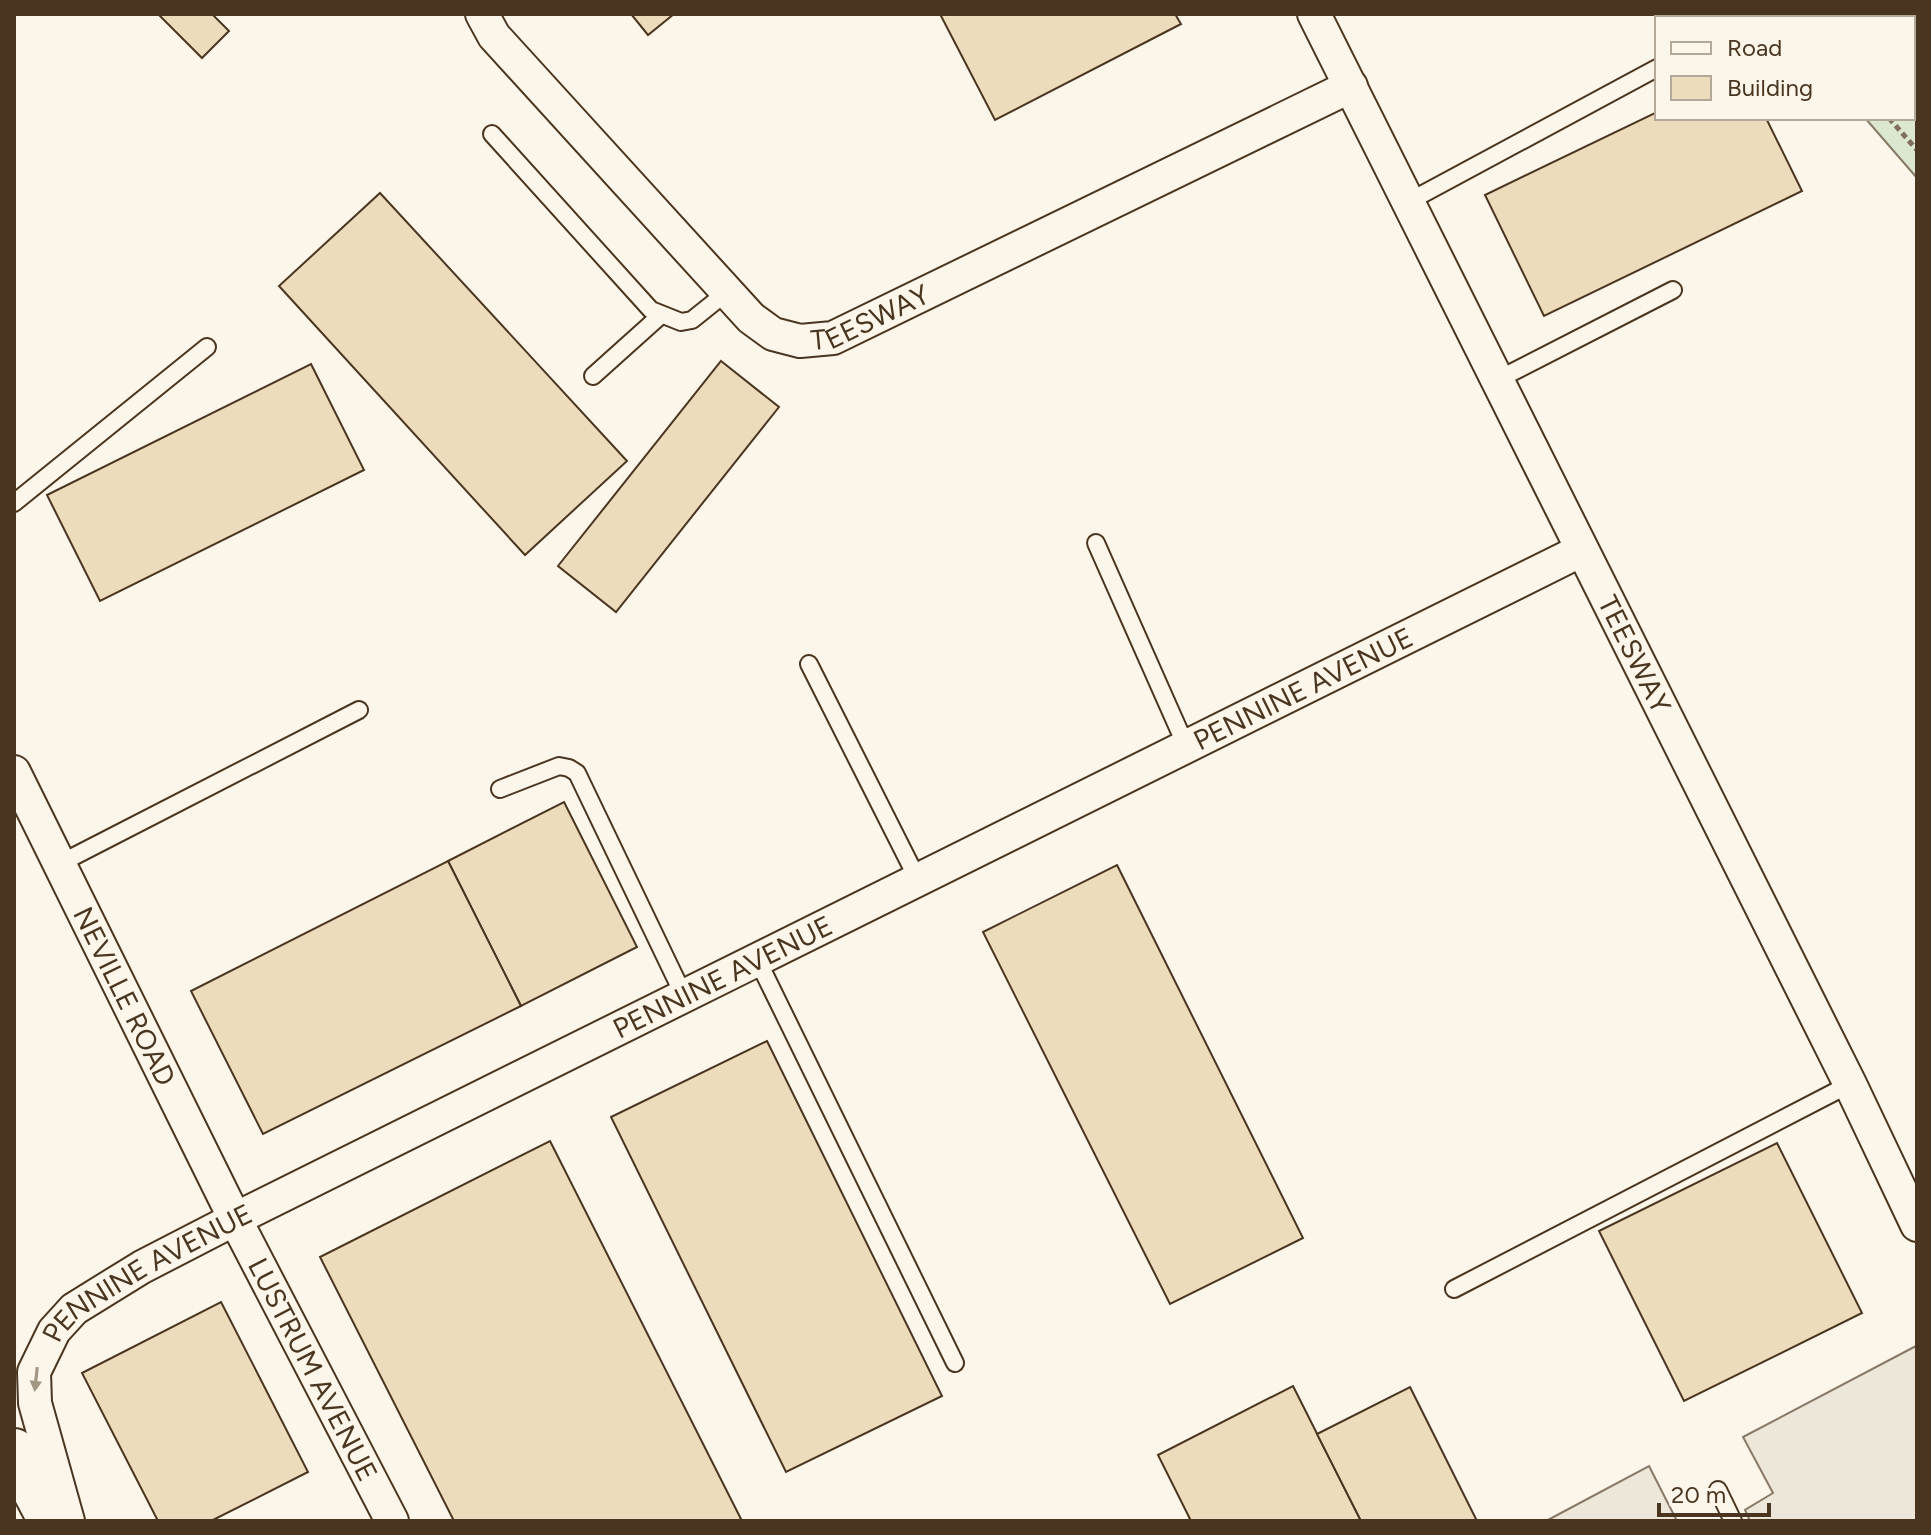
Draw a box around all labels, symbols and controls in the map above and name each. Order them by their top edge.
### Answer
legend [1655,16,1915,120]
text: Road [1727,33,1782,62]
text: Building [1727,73,1813,102]
street label: TEESWAY [809,277,935,357]
street label: TEESWAY [1591,590,1678,719]
street label: PENNINE AVENUE [1188,620,1418,757]
street label: NEVILLE ROAD [66,901,183,1091]
street label: PENNINE AVENUE [607,908,838,1046]
street label: PENNINE AVENUE [35,1196,258,1347]
street label: LUSTRUM AVENUE [241,1252,385,1487]
one-way arrow [29,1367,42,1392]
scale bar [1659,1467,1769,1517]
text: 20 m [1671,1480,1726,1509]

